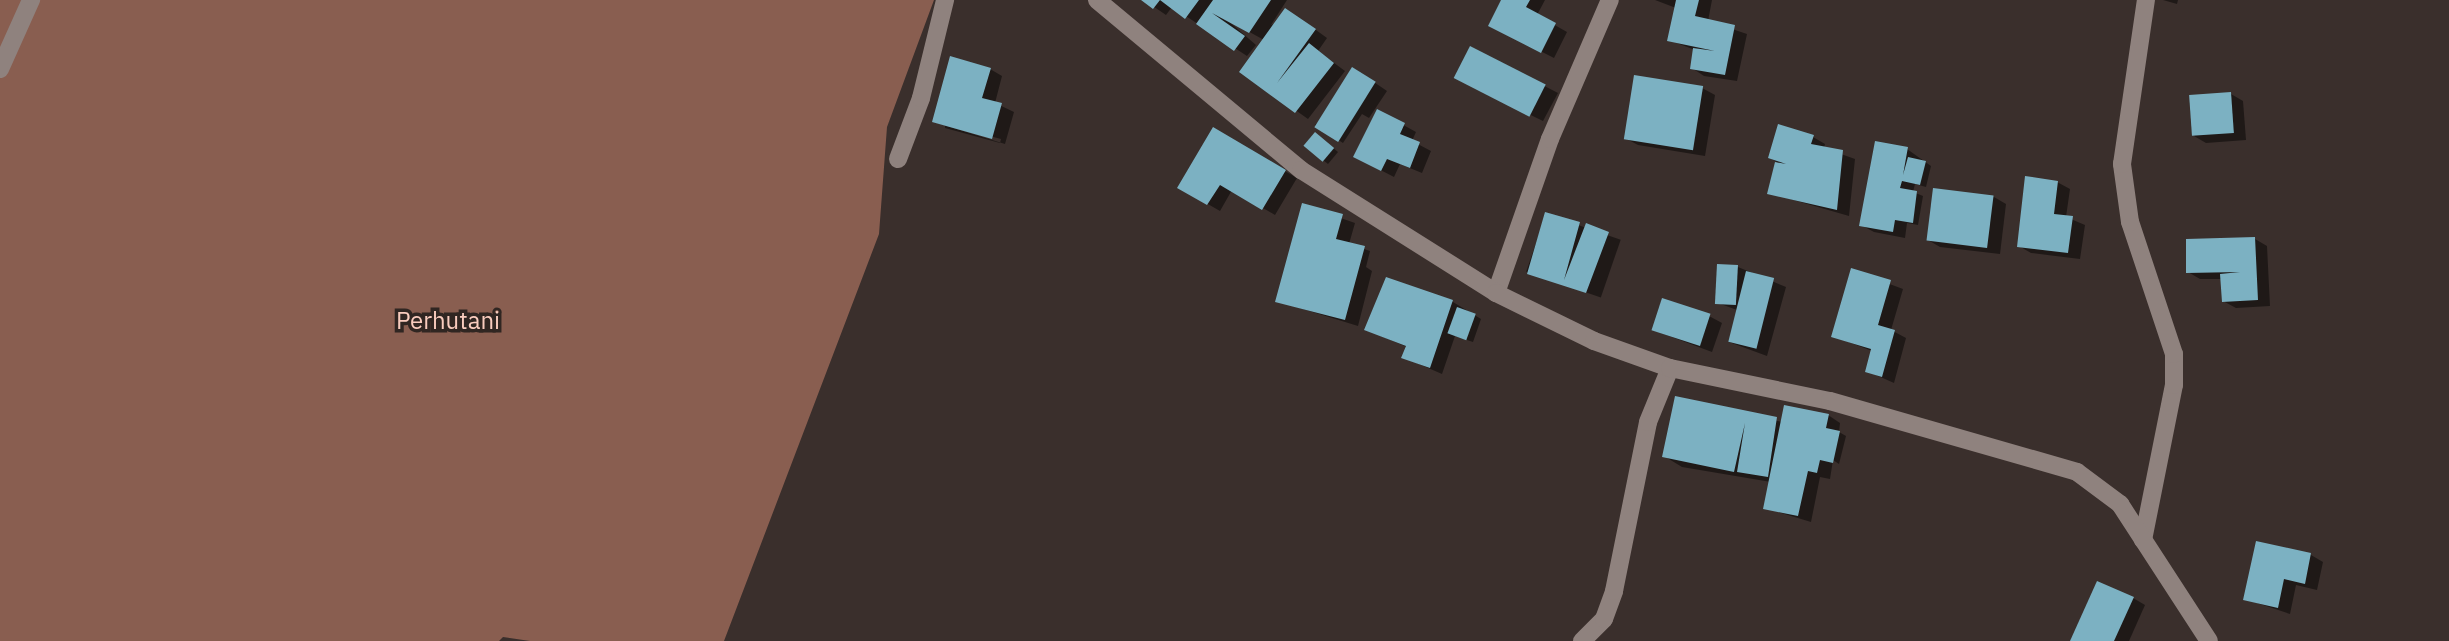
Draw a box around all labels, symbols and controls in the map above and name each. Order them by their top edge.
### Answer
park label: Perhutani [396,307,500,335]

